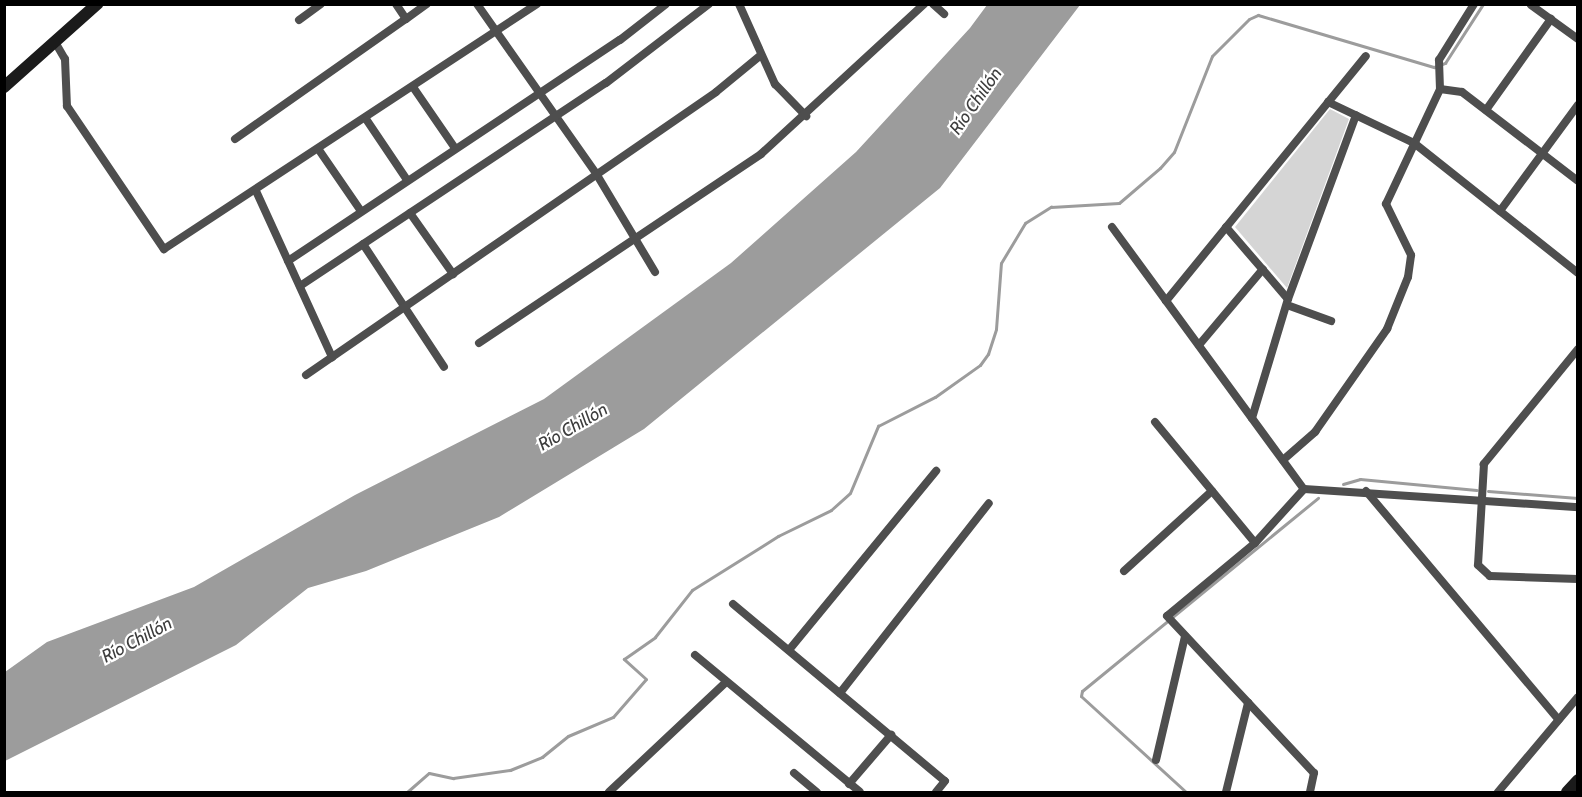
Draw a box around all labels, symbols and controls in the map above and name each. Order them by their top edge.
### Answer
water label: Río Chillón [945,63,1007,139]
water label: Río Chillón [534,398,612,456]
water label: Río Chillón [98,612,176,668]

